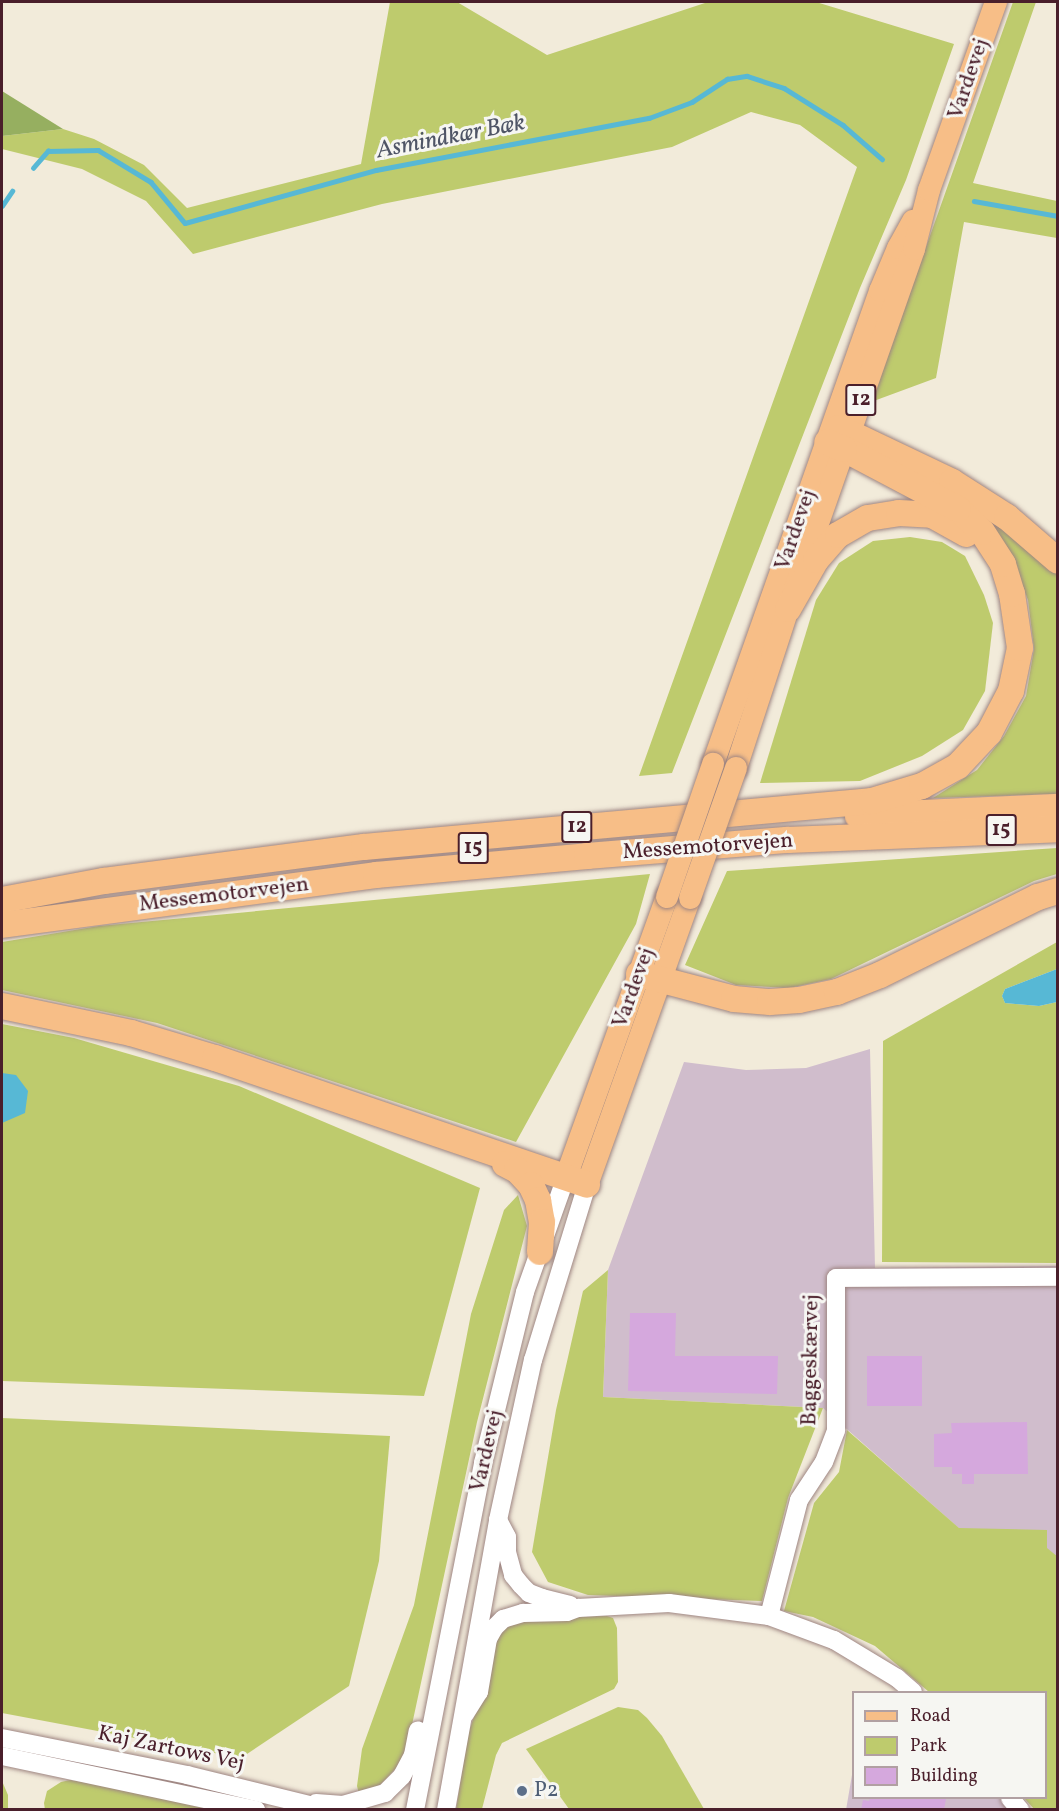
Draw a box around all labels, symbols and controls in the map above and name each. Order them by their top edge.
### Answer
street label: Vardevej [943,35,995,123]
water label: Asmindkær Bæk [374,109,528,167]
road number: 12 [844,382,878,418]
street label: Vardevej [770,486,822,574]
road number: 12 [560,809,594,845]
road number: 15 [984,812,1018,848]
street label: Messemotorvejen [622,828,794,866]
road number: 15 [456,830,490,866]
street label: Messemotorvejen [138,871,310,919]
street label: Vardevej [607,944,661,1032]
street label: Baggeskærvej [797,1294,825,1426]
street label: Vardevej [465,1407,509,1495]
legend [852,1691,1047,1799]
text: Road [910,1704,951,1729]
street label: Kaj Zartows Vej [95,1720,247,1778]
text: Park [910,1734,947,1759]
text: Building [910,1764,978,1789]
place label: P2 [534,1778,559,1804]
marker: P2 [515,1784,529,1798]

